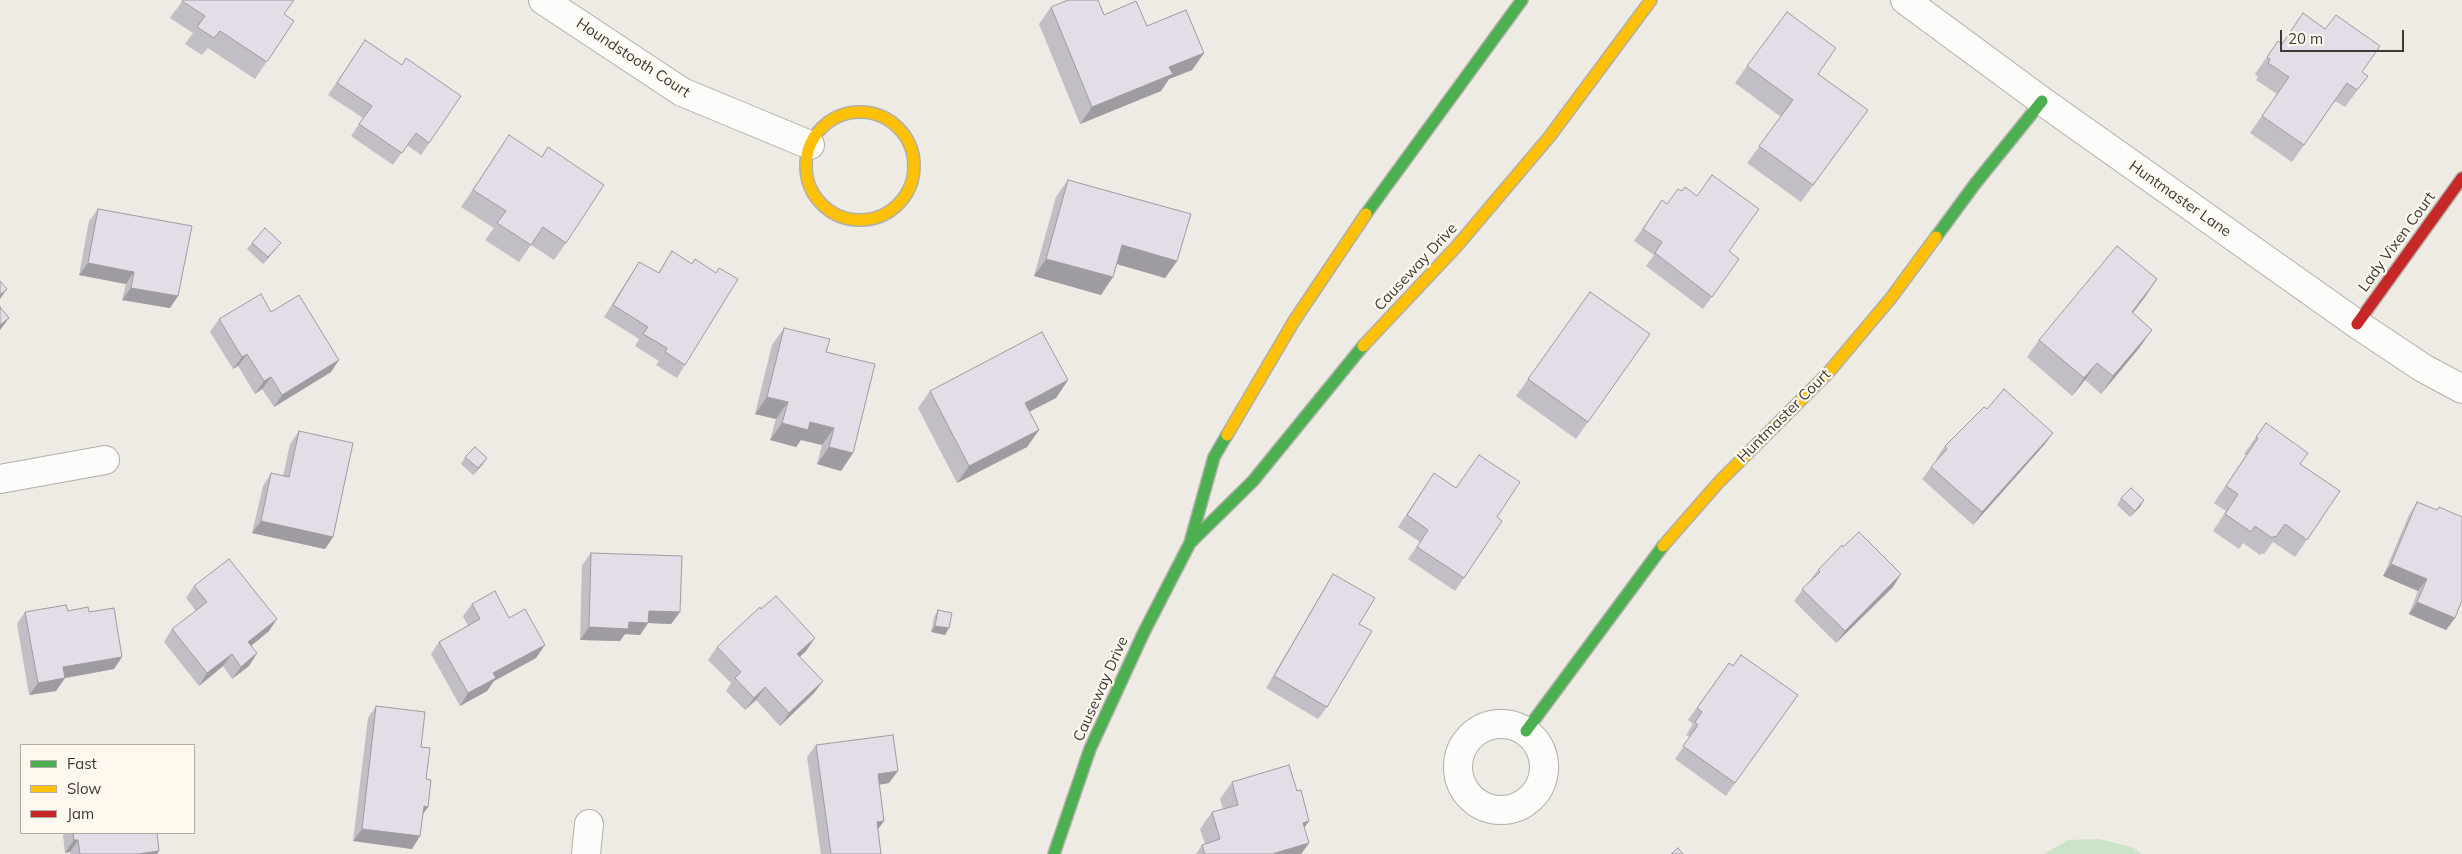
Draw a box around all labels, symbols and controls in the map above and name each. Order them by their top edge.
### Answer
street label: Houndstooth Court [573,14,693,102]
scale bar [2282,20,2406,52]
text: 20 m [2288,29,2323,48]
street label: Huntmaster Lane [2125,157,2235,241]
street label: Lady Vixen Court [2355,189,2439,295]
street label: Causeway Drive [1371,220,1461,314]
street label: Huntmaster Court [1734,366,1834,466]
street label: Causeway Drive [1070,634,1132,744]
legend [20,744,195,834]
text: Fast [67,754,97,773]
text: Slow [67,779,101,798]
text: Jam [67,804,94,823]

